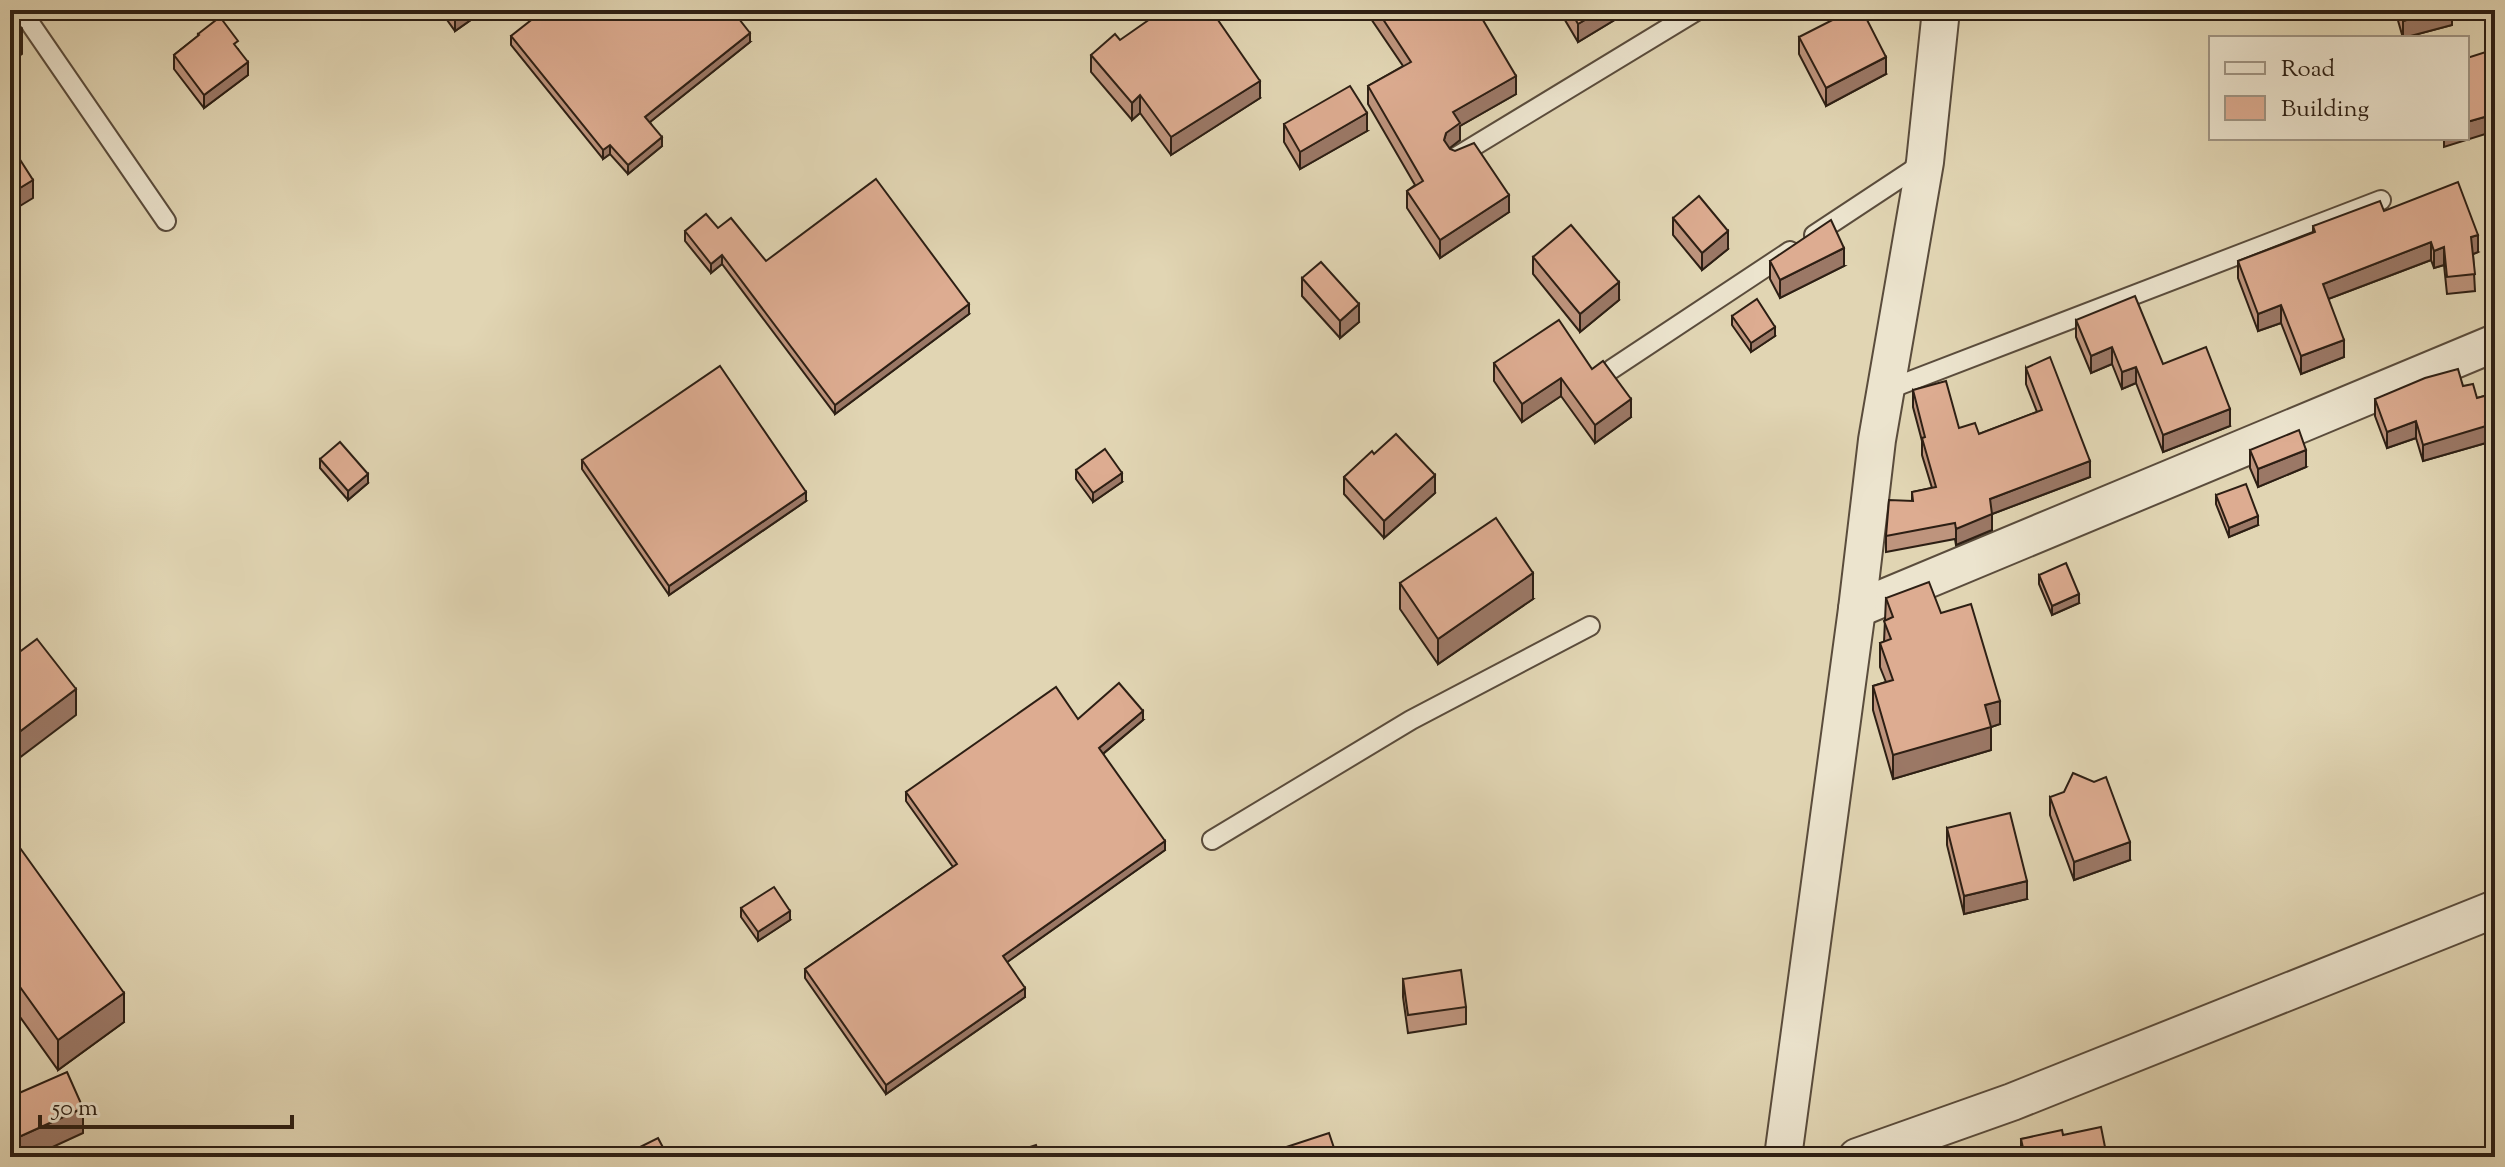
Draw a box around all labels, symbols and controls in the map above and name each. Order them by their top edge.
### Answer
legend [2209,36,2469,140]
text: Road [2281,53,2335,87]
text: Building [2281,93,2370,127]
scale bar [40,1079,292,1129]
text: 50 m [50,1092,98,1126]

